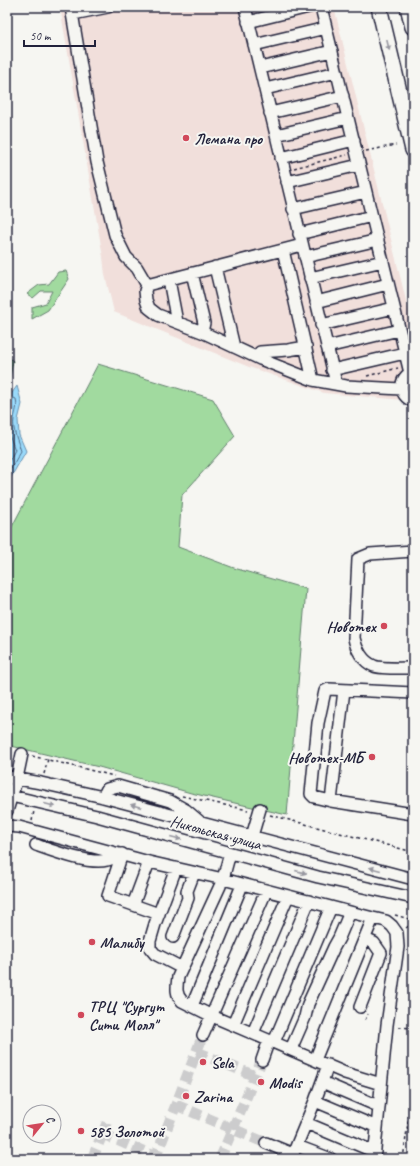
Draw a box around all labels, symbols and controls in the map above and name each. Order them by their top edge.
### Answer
scale bar [24,22,95,48]
text: 50 m [30,28,52,44]
one-way arrow [386,39,392,51]
place label: Лемана про [194,129,263,149]
marker: Лемана про [181,133,191,143]
place label: Новотех [326,617,377,637]
marker: Новотех [379,621,389,631]
place label: Новотех-МБ [288,748,367,768]
marker: Новотех-МБ [367,752,377,762]
one-way arrow [44,802,56,808]
one-way arrow [129,802,142,808]
street label: Никольская улица [168,811,264,855]
one-way arrow [170,835,182,841]
one-way arrow [369,865,382,871]
one-way arrow [295,869,307,875]
place label: Малибу [100,933,145,953]
marker: Малибу [87,937,97,947]
place label: ТРЦ "Сургут Сити Молл" [89,997,165,1035]
marker: ТРЦ "Сургут Сити Молл" [76,1010,86,1020]
place label: Sela [211,1053,235,1073]
marker: Sela [198,1057,208,1067]
place label: Modis [269,1073,304,1093]
marker: Modis [256,1077,266,1087]
place label: Zarina [194,1087,233,1107]
marker: Zarina [181,1091,191,1101]
north arrow [22,1104,62,1144]
text: С [43,1113,59,1126]
place label: 585 Золотой [89,1122,165,1142]
marker: 585 Золотой [76,1126,86,1136]

